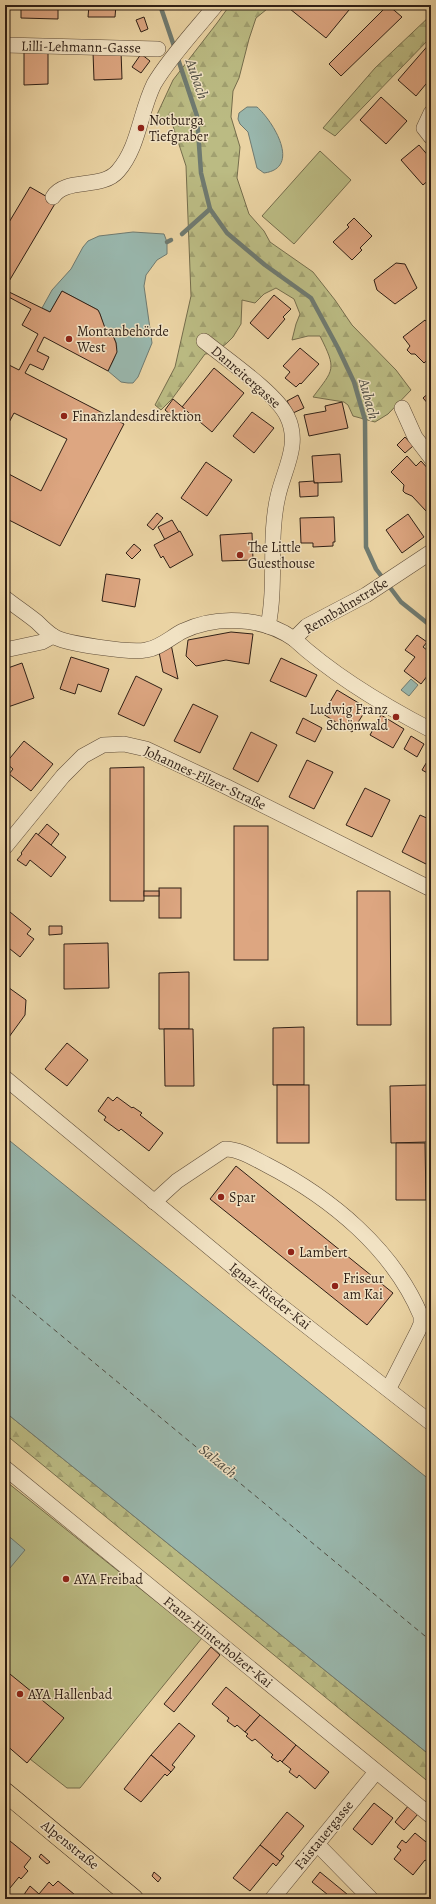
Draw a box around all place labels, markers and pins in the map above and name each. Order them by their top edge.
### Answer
place label: Notburga Tiefgraber [149,111,209,146]
marker: Notburga Tiefgraber [136,123,146,133]
place label: Montanbehörde West [76,322,169,357]
marker: Montanbehörde West [64,334,74,344]
place label: Finanzlandesdirektion [72,407,202,426]
marker: Finanzlandesdirektion [59,411,69,421]
place label: The Little Guesthouse [248,538,315,573]
marker: The Little Guesthouse [235,550,245,560]
place label: Ludwig Franz Schönwald [309,700,388,735]
marker: Ludwig Franz Schönwald [391,712,401,722]
place label: Spar [229,1188,256,1207]
marker: Spar [216,1192,226,1202]
place label: Lambert [299,1243,348,1262]
marker: Lambert [286,1247,296,1257]
place label: Friseur am Kai [343,1269,385,1304]
marker: Friseur am Kai [330,1281,340,1291]
place label: AYA Freibad [73,1570,144,1589]
marker: AYA Freibad [61,1574,71,1584]
place label: AYA Hallenbad [27,1685,113,1704]
marker: AYA Hallenbad [15,1689,25,1699]

